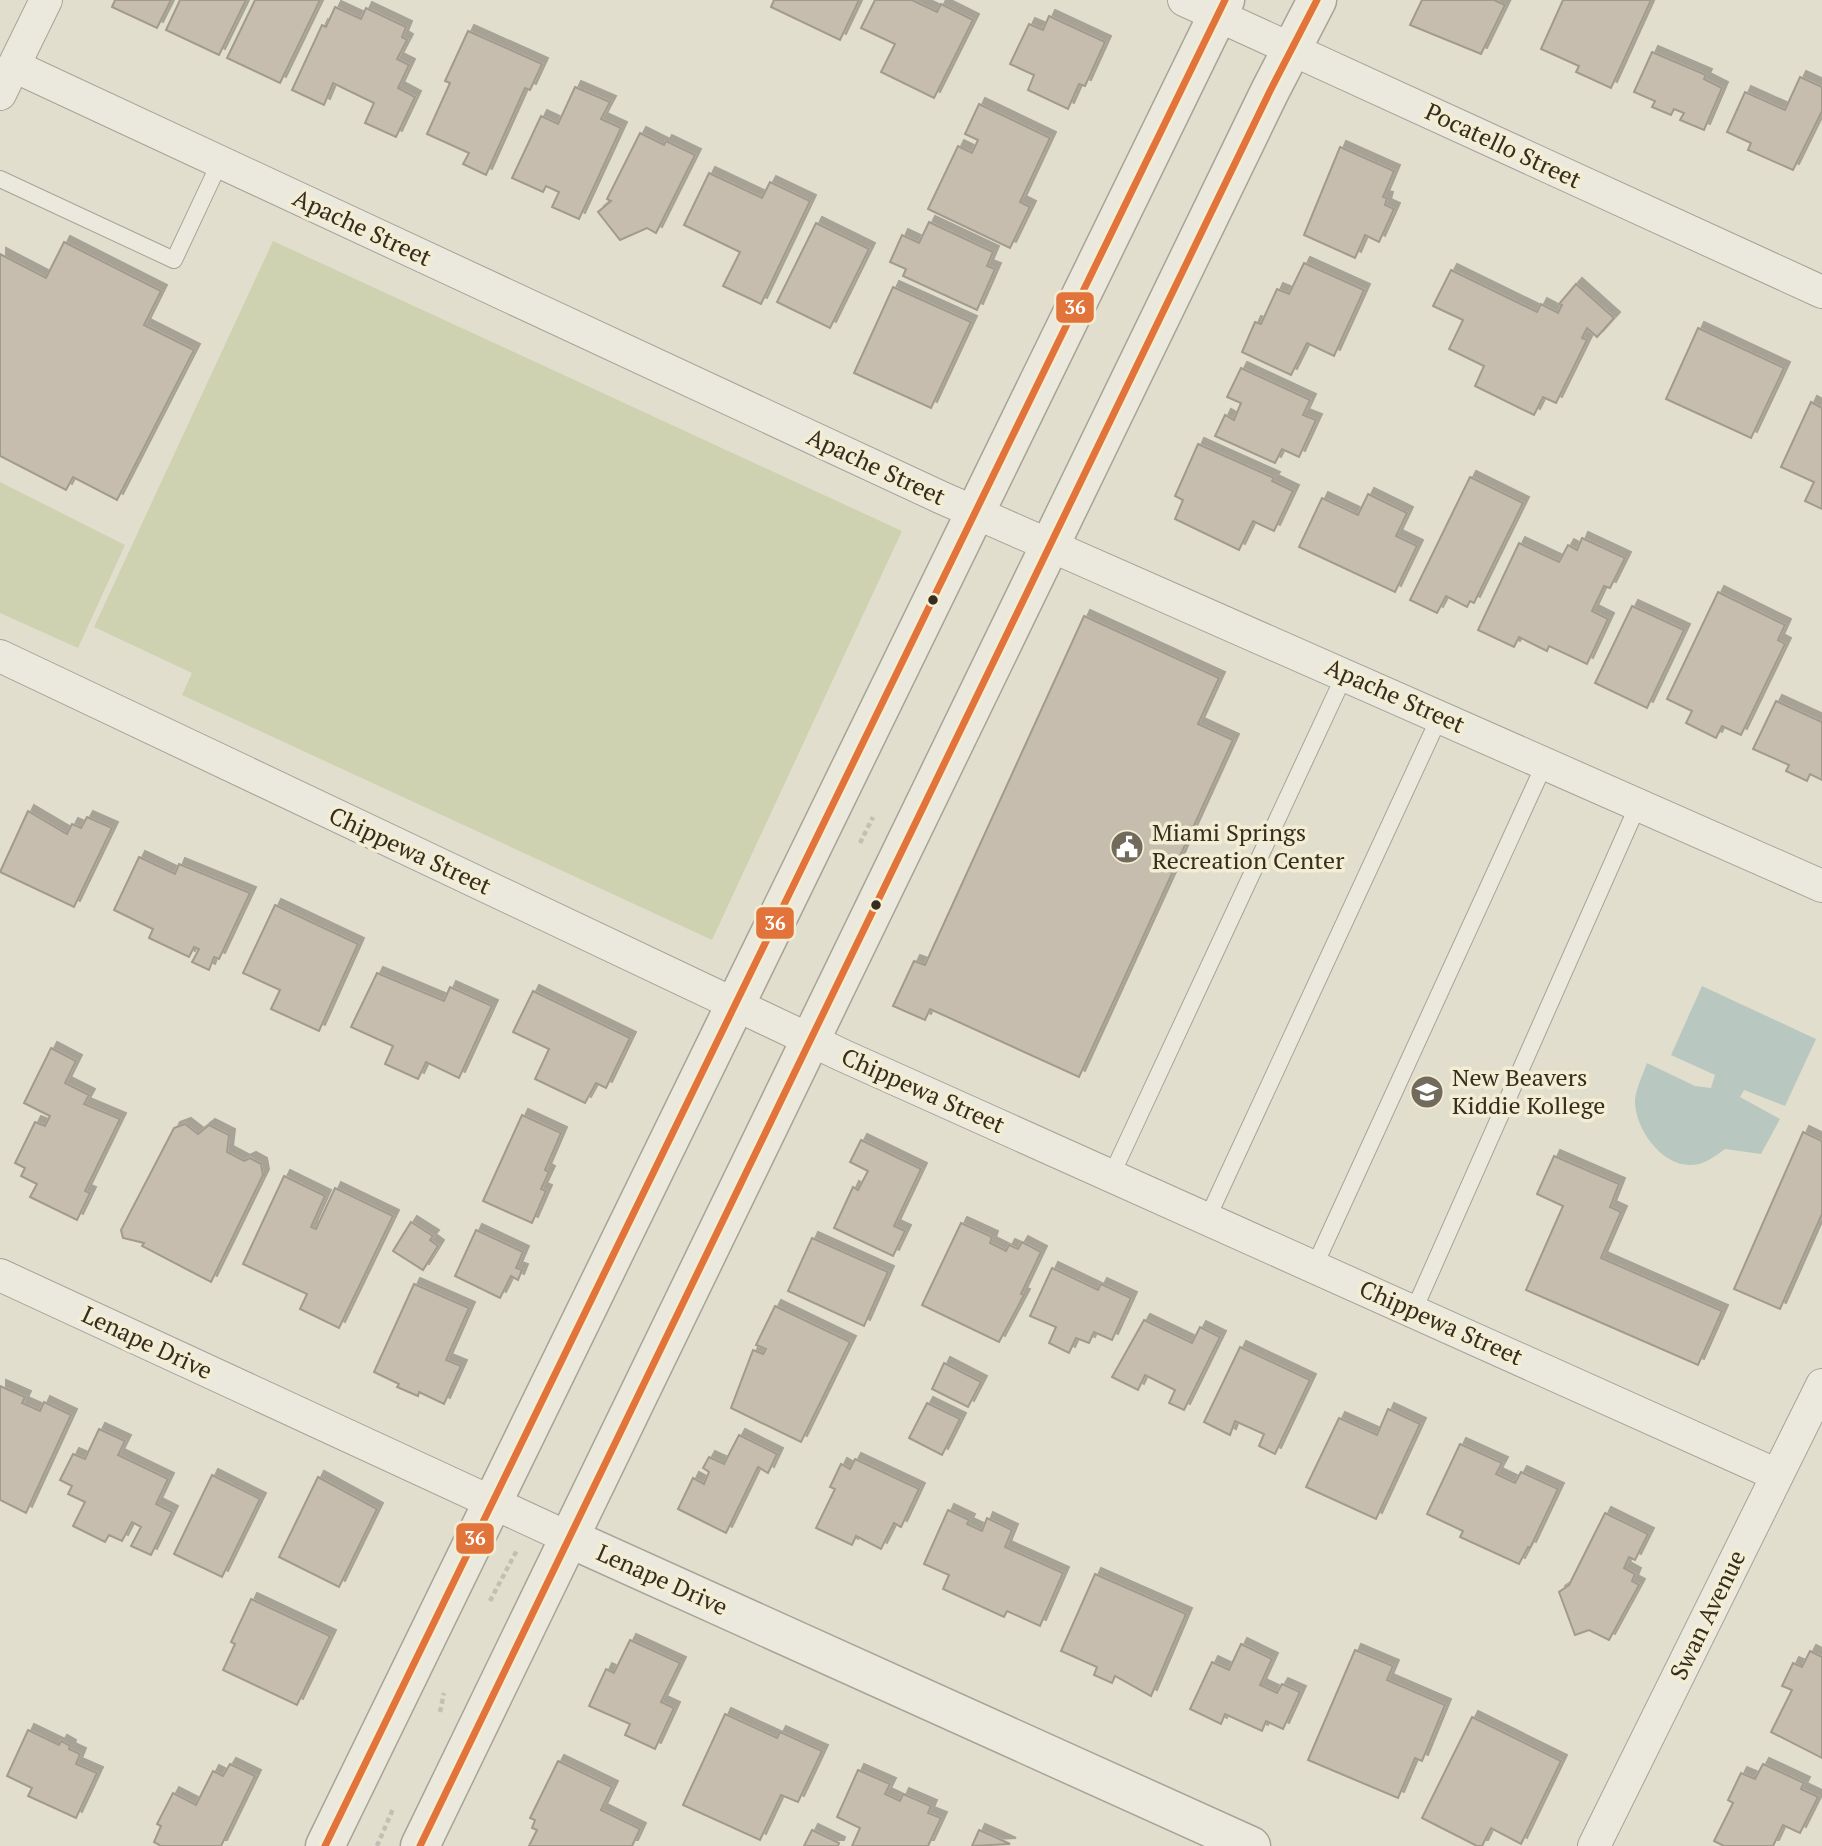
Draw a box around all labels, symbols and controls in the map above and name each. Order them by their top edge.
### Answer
street label: Pocatello Street [1420,95,1587,195]
street label: Apache Street [288,181,437,273]
line badge: 36 [1055,291,1095,324]
text: 36 [1064,294,1086,319]
street label: Apache Street [802,420,951,512]
unlabelled marker [926,593,940,607]
street label: Apache Street [1321,650,1470,740]
street label: Chippewa Street [324,799,497,902]
place label: Miami Springs Recreation Center [1152,816,1345,876]
public building icon: Miami Springs Recreation Center [1108,828,1146,866]
unlabelled marker [869,898,883,912]
line badge: 36 [755,906,795,940]
text: 36 [764,910,786,935]
street label: Chippewa Street [837,1040,1010,1140]
place label: New Beavers Kiddie Kollege [1452,1061,1605,1121]
school or university icon: New Beavers Kiddie Kollege [1408,1073,1446,1111]
street label: Chippewa Street [1355,1272,1528,1372]
street label: Lenape Drive [77,1298,218,1386]
line badge: 36 [455,1522,495,1555]
text: 36 [464,1525,486,1550]
street label: Lenape Drive [592,1536,733,1622]
street label: Swan Avenue [1662,1544,1752,1685]

